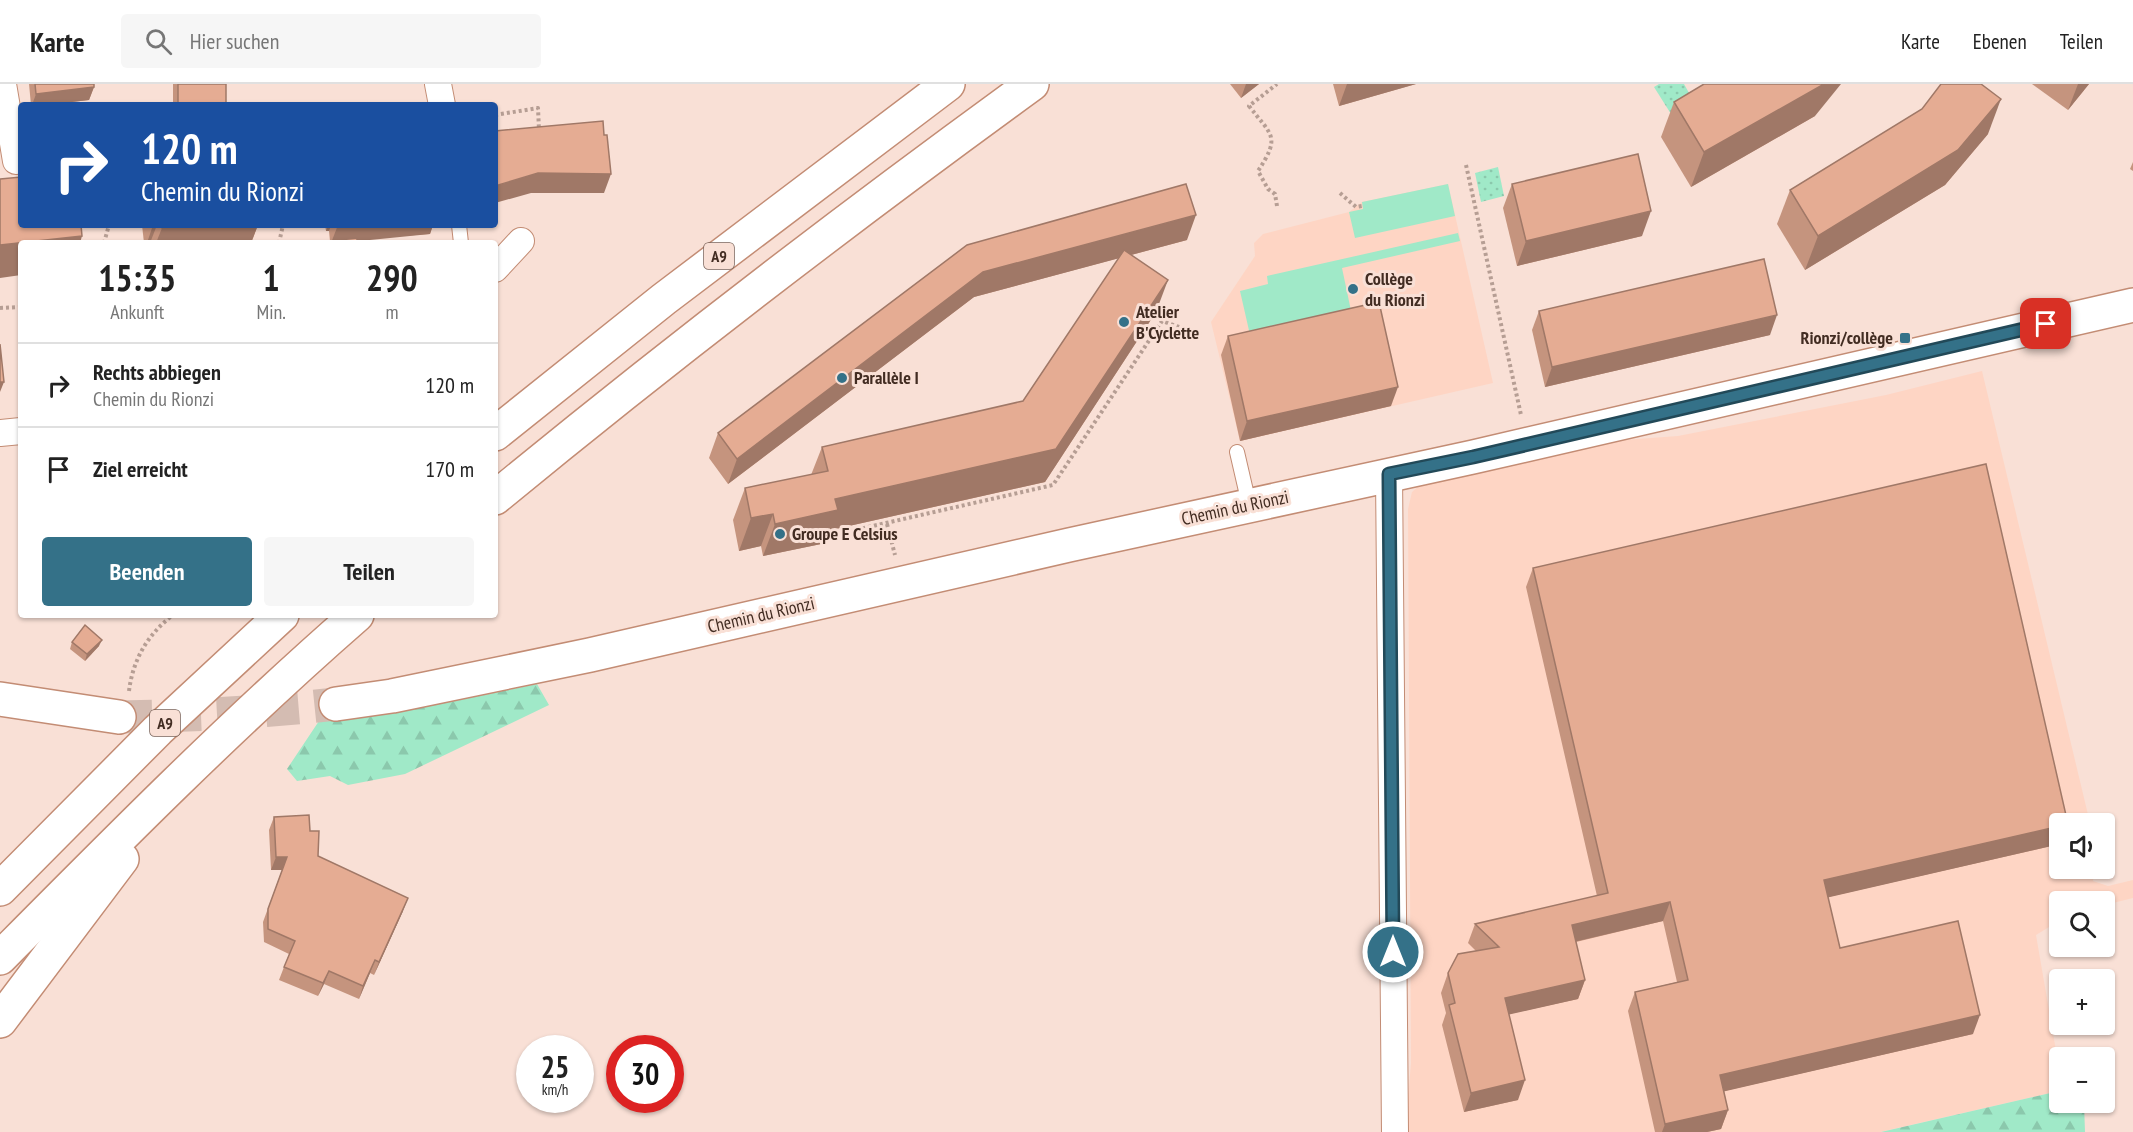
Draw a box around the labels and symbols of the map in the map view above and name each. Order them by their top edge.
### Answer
road number: A9 [704,243,734,269]
place label: Collège du Rionzi [1365,267,1425,311]
marker: Collège du Rionzi [1346,282,1360,296]
pin [2020,298,2071,349]
place label: Atelier B'Cyclette [1135,300,1199,344]
marker: Atelier B'Cyclette [1117,315,1131,329]
place label: Rionzi/collège [1800,326,1893,349]
marker: Rionzi/collège [1898,331,1912,345]
place label: Parallèle I [854,366,919,389]
marker: Parallèle I [835,371,849,385]
street label: Chemin du Rionzi [1179,485,1291,530]
place label: Groupe E Celsius [792,522,897,545]
marker: Groupe E Celsius [773,527,787,541]
street label: Chemin du Rionzi [705,591,817,638]
road number: A9 [150,710,180,736]
position arrow [1361,920,1425,984]
speed limit sign: 30 [606,1035,684,1113]

